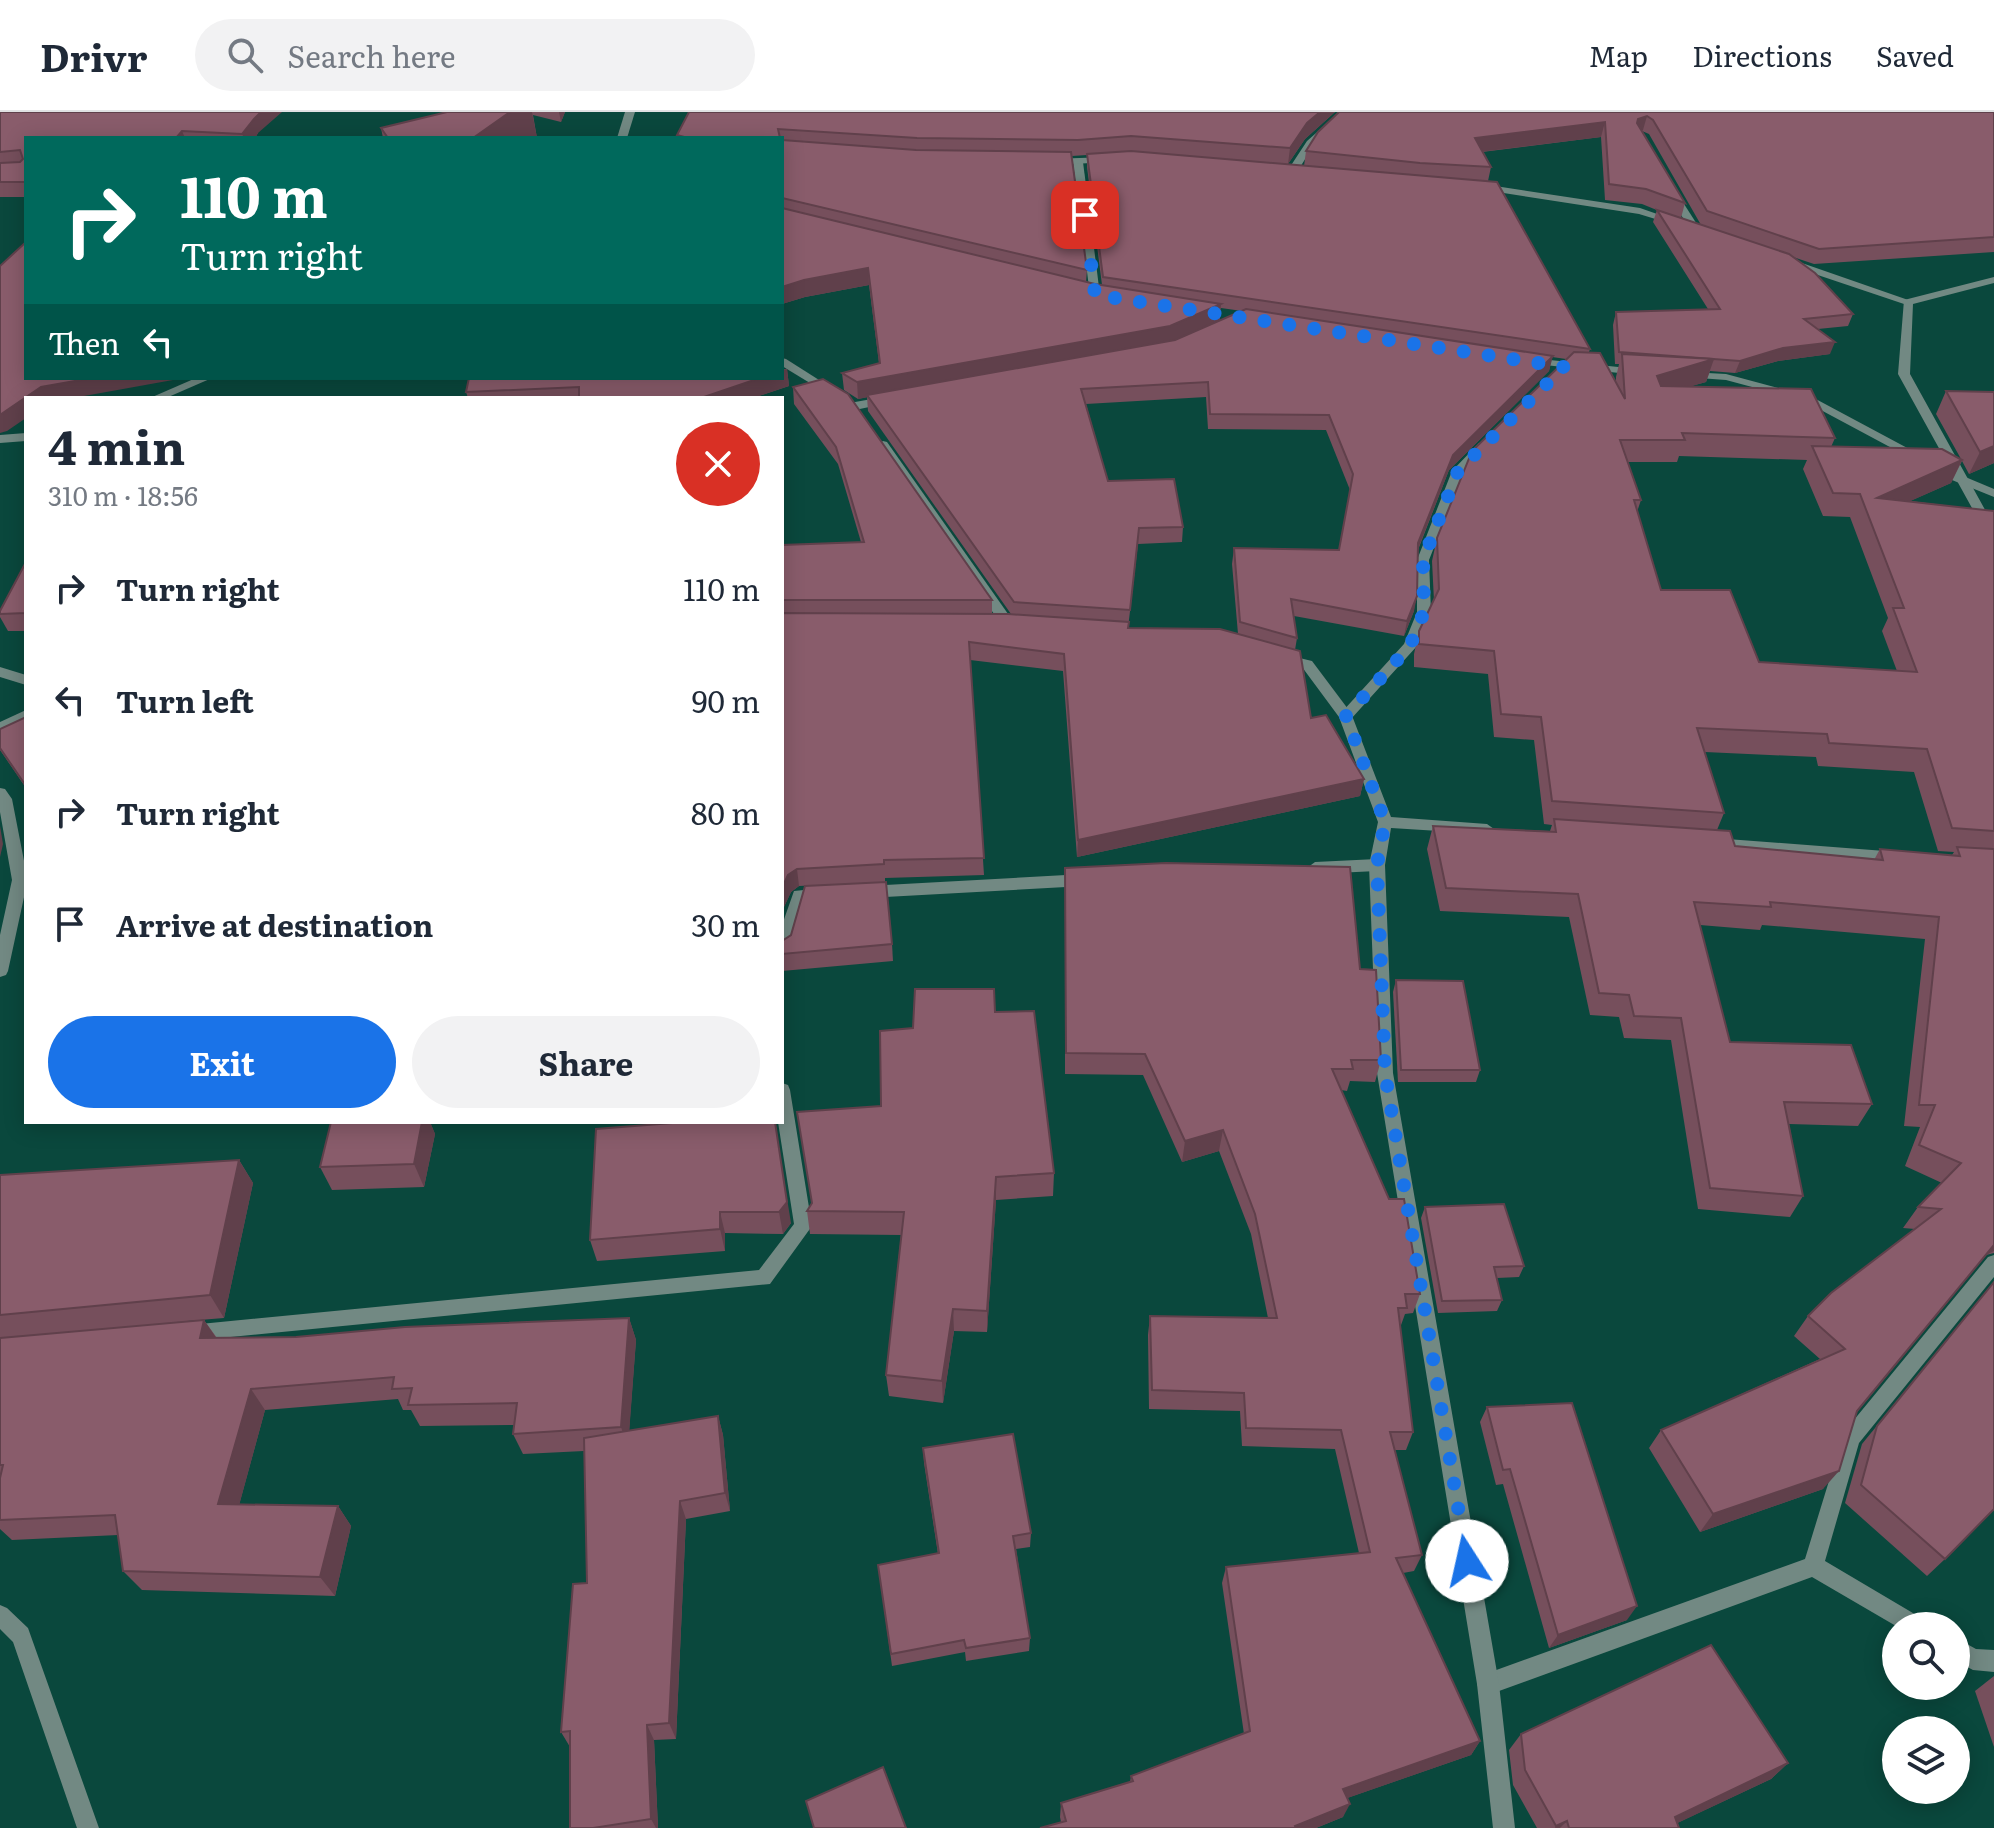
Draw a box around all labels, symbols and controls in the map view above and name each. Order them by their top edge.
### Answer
search box [195,19,755,91]
text: Drivr [40,27,147,84]
icon: search [223,33,267,77]
text: Search here [287,33,456,77]
text: Map [1589,34,1648,76]
text: Directions [1692,34,1832,76]
text: Saved [1876,34,1954,76]
text: 110 m [180,152,328,235]
icon: right [48,168,152,272]
pin [1051,181,1119,249]
icon: arrive [1063,193,1107,237]
text: Turn right [180,228,363,281]
text: Then [48,320,120,364]
icon: left [136,320,180,364]
text: 4 min [48,409,185,480]
button: close [676,422,760,506]
text: 310 m · 18:56 [48,475,198,514]
icon: right [48,566,92,610]
text: Turn right [116,566,280,610]
text: 110 m [683,566,760,610]
icon: left [48,678,92,722]
text: Turn left [116,678,254,722]
text: 90 m [692,678,760,722]
icon: right [48,790,92,834]
text: Turn right [116,790,280,834]
text: 80 m [691,790,760,834]
icon: arrive [48,902,92,946]
text: Arrive at destination [116,902,433,946]
text: 30 m [691,902,760,946]
button: Exit [48,1016,396,1108]
button: Share [412,1016,760,1108]
position arrow [1425,1519,1509,1603]
map controls [1882,1612,1970,1804]
button: search [1882,1612,1970,1700]
button: layers [1882,1716,1970,1804]

